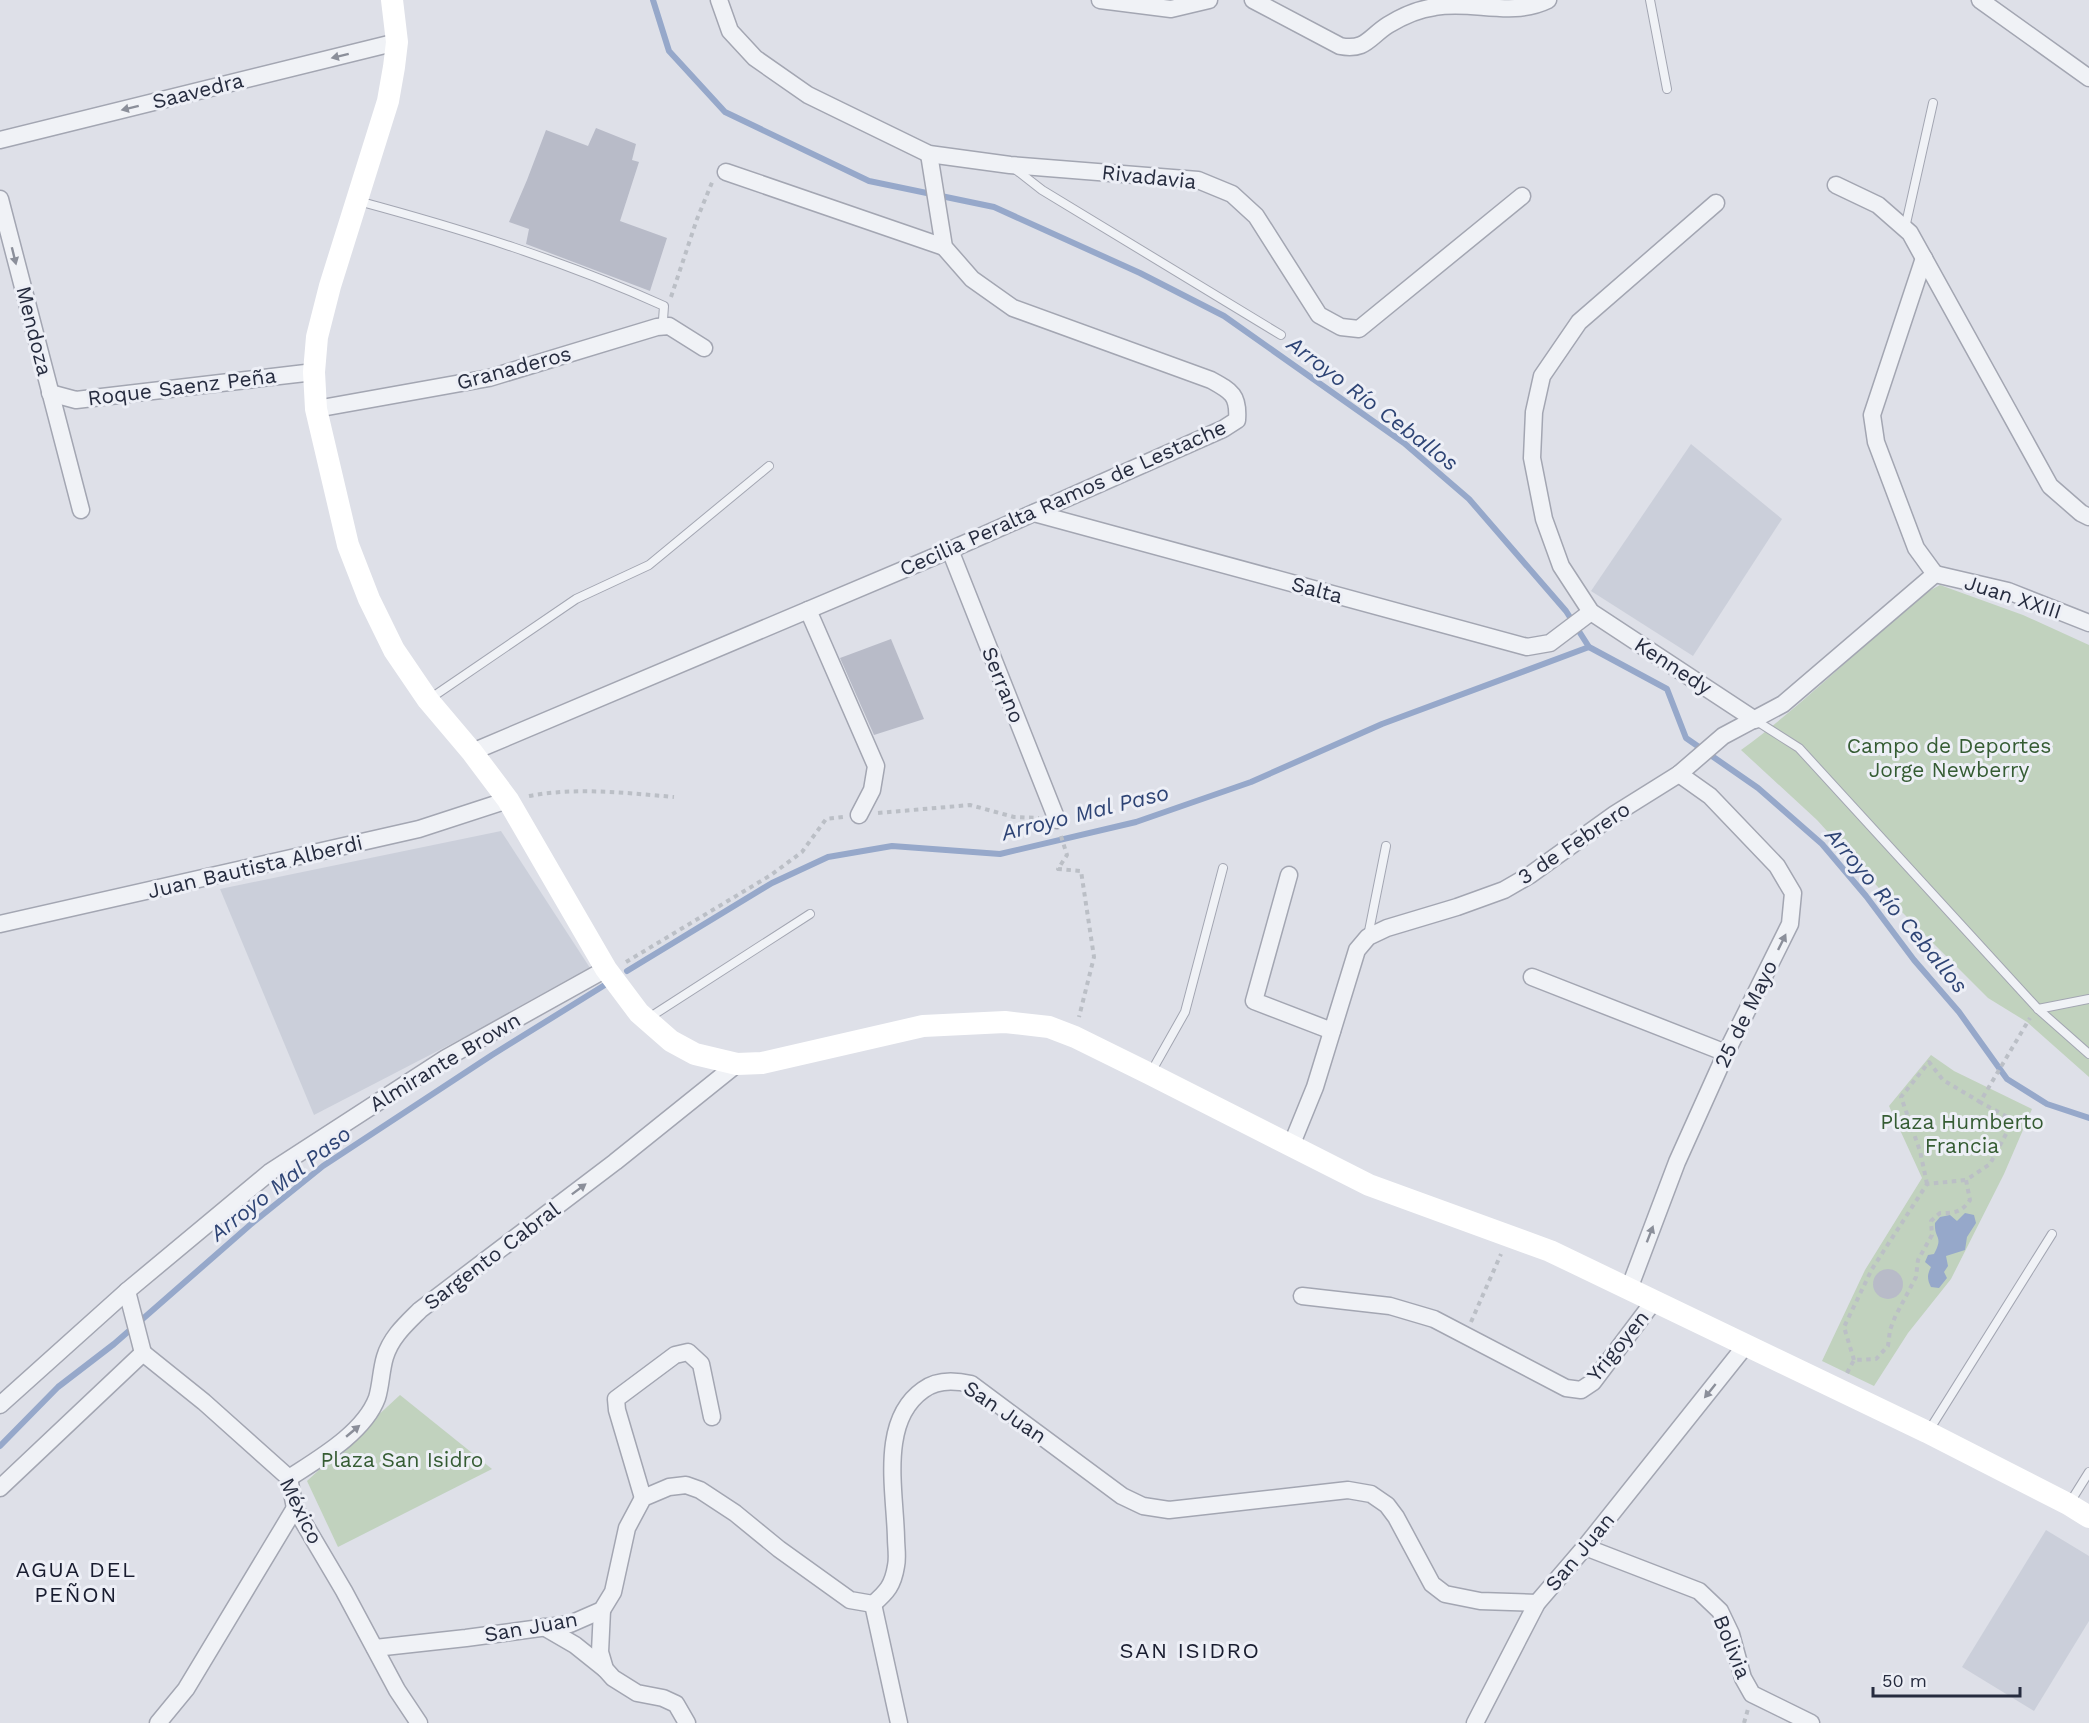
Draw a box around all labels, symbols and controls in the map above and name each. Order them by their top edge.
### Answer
one-way arrow [331,52,349,62]
street label: Saavedra [150,67,246,114]
one-way arrow [121,104,139,113]
street label: Rivadavia [1100,159,1198,194]
one-way arrow [10,246,20,265]
street label: Mendoza [11,283,58,378]
water label: Arroyo Río Ceballos [1282,330,1463,476]
street label: Granaderos [454,340,574,395]
street label: Roque Saenz Peña [86,363,278,410]
street label: Cecilia Peralta Ramos de Lestache [896,414,1230,581]
street label: Juan XXIII [1962,569,2065,624]
street label: Salta [1289,571,1346,608]
street label: Kennedy [1630,631,1717,700]
street label: Serrano [977,643,1030,727]
park label: Campo de Deportes Jorge Newberry [1847,733,2051,782]
water label: Arroyo Mal Paso [998,780,1171,846]
street label: 3 de Febrero [1513,796,1635,889]
water label: Arroyo Río Ceballos [1820,822,1973,998]
street label: Juan Bautista Alberdi [145,830,365,903]
one-way arrow [1777,933,1786,950]
street label: 25 de Mayo [1709,956,1782,1072]
street label: Almirante Brown [365,1007,525,1117]
park label: Plaza Humberto Francia [1880,1109,2044,1158]
water label: Arroyo Mal Paso [204,1121,356,1247]
one-way arrow [571,1183,587,1196]
street label: Sargento Cabral [419,1196,565,1315]
one-way arrow [1646,1225,1655,1243]
street label: Yrigoyen [1581,1305,1654,1386]
street label: San Juan [959,1375,1051,1448]
one-way arrow [1704,1383,1716,1398]
one-way arrow [345,1425,360,1438]
park label: Plaza San Isidro [321,1447,483,1472]
street label: México [275,1474,328,1548]
street label: San Juan [1540,1508,1620,1596]
district label: AGUA DEL PEÑON [15,1557,137,1607]
street label: San Juan [482,1606,580,1647]
street label: Bolivia [1708,1611,1757,1683]
district label: SAN ISIDRO [1119,1638,1261,1663]
scale bar [1873,1660,2020,1698]
text: 50 m [1882,1670,1927,1691]

